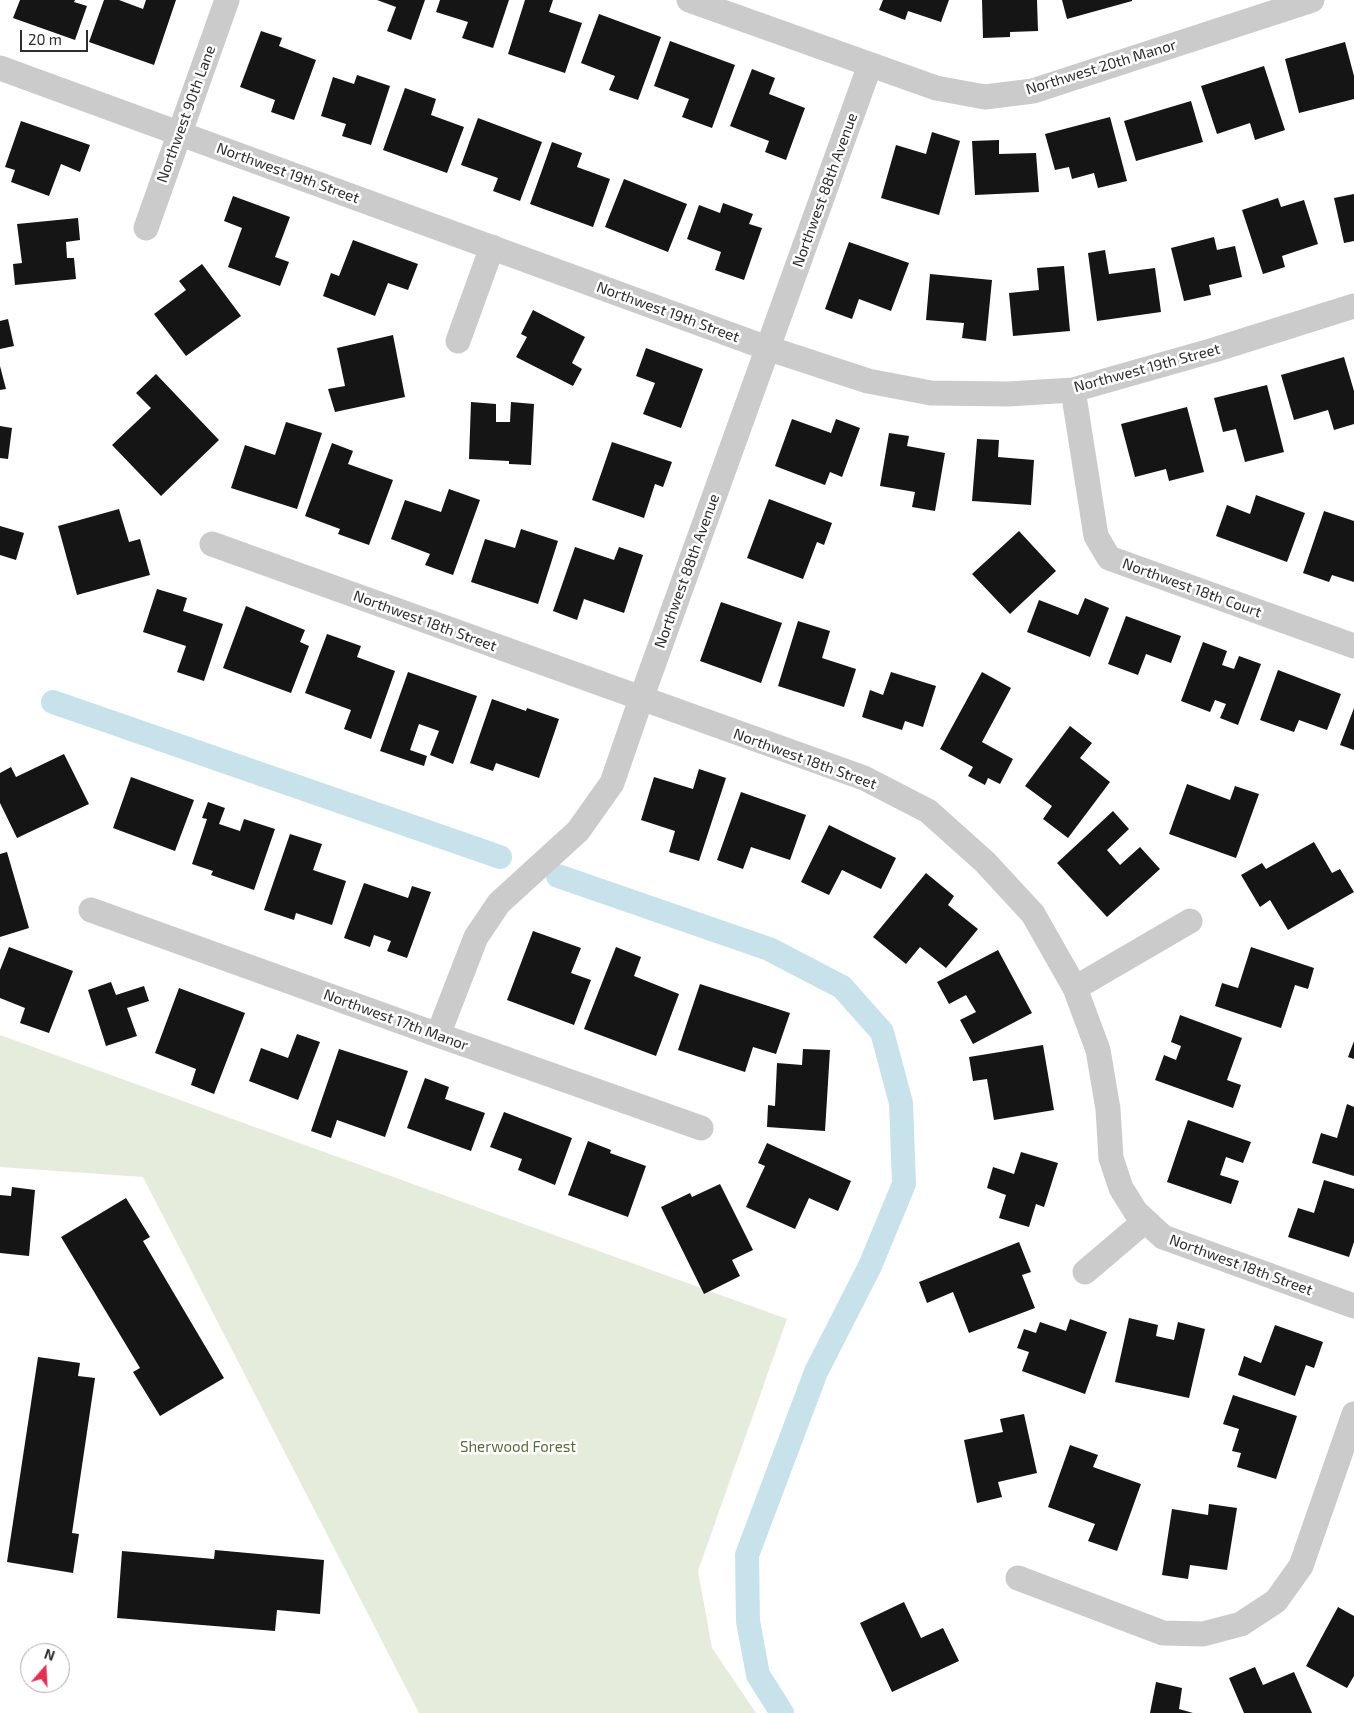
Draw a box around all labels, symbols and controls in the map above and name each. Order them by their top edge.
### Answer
scale bar [22,20,90,52]
text: 20 m [28,30,62,48]
street label: Northwest 20th Manor [1024,36,1178,98]
street label: Northwest 90th Lane [153,43,219,185]
street label: Northwest 88th Avenue [789,110,861,270]
street label: Northwest 19th Street [214,139,362,207]
street label: Northwest 19th Street [594,278,742,346]
street label: Northwest 19th Street [1072,340,1222,396]
street label: Northwest 88th Avenue [651,491,723,651]
street label: Northwest 18th Court [1120,554,1264,622]
street label: Northwest 18th Street [351,587,499,655]
street label: Northwest 18th Street [731,725,879,793]
street label: Northwest 17th Manor [321,985,471,1055]
street label: Northwest 18th Street [1167,1231,1315,1299]
park label: Sherwood Forest [460,1438,576,1456]
north arrow [20,1643,70,1693]
text: N [42,1645,57,1664]

